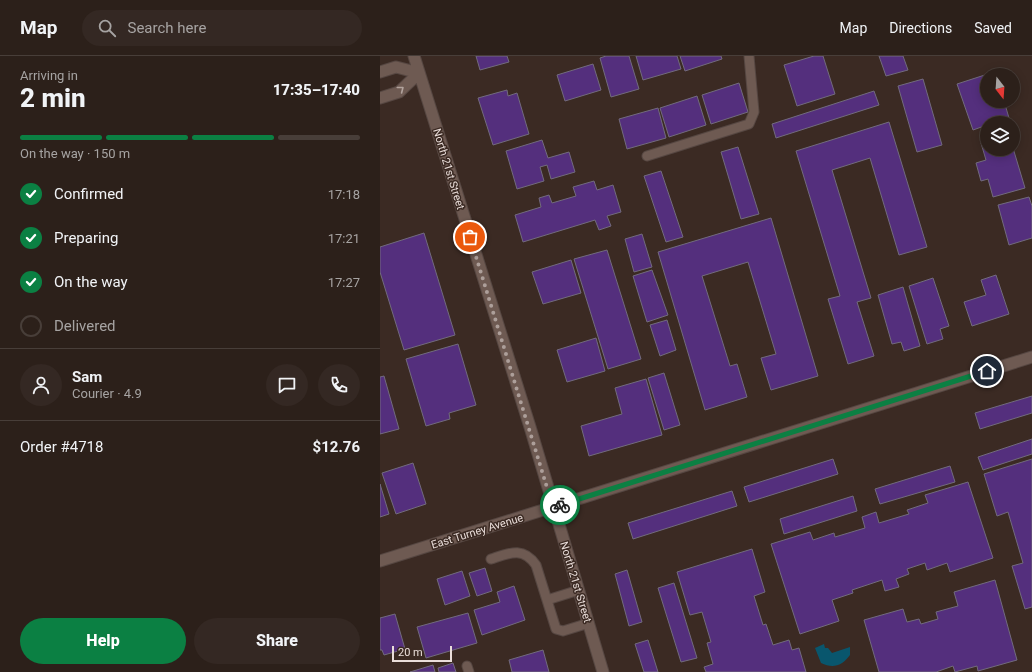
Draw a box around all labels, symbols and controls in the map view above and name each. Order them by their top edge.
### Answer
search box [82,10,362,46]
text: Map [20,16,58,39]
icon: search [96,17,118,39]
text: Search here [128,19,206,37]
text: Map [840,20,867,36]
text: Directions [889,20,952,36]
text: Saved [974,20,1012,36]
text: Arriving in [20,68,78,83]
north arrow [980,68,1020,108]
map controls [980,68,1020,156]
text: 17:35–17:40 [273,81,360,99]
text: 2 min [20,83,86,113]
one-way arrow [397,87,404,94]
button: layers [980,116,1020,156]
street label: North 21st Street [430,127,467,212]
text: On the way · 150 m [20,146,130,161]
icon: check [20,183,42,205]
text: Confirmed [54,185,124,203]
text: 17:18 [328,187,360,202]
pin [453,220,487,254]
icon: bag [459,226,481,248]
icon: check [20,227,42,249]
text: Preparing [54,229,118,247]
text: 17:21 [328,231,360,246]
icon: check [20,271,42,293]
text: On the way [54,273,128,291]
text: 17:27 [328,275,360,290]
text: Delivered [54,317,116,335]
pin [970,354,1004,388]
icon: home [976,360,998,382]
button: person [20,364,62,406]
button: chat [266,364,308,406]
button: phone [318,364,360,406]
text: Sam [72,368,102,386]
text: Courier · 4.9 [72,386,142,401]
text: Order #4718 [20,438,103,456]
text: $12.76 [313,438,360,456]
courier [540,485,580,525]
icon: bike [549,494,571,516]
street label: East Turney Avenue [430,511,525,552]
street label: North 21st Street [557,540,594,625]
button: Help [20,618,186,664]
button: Share [194,618,360,664]
scale bar [392,644,452,663]
text: 20 m [398,646,423,659]

